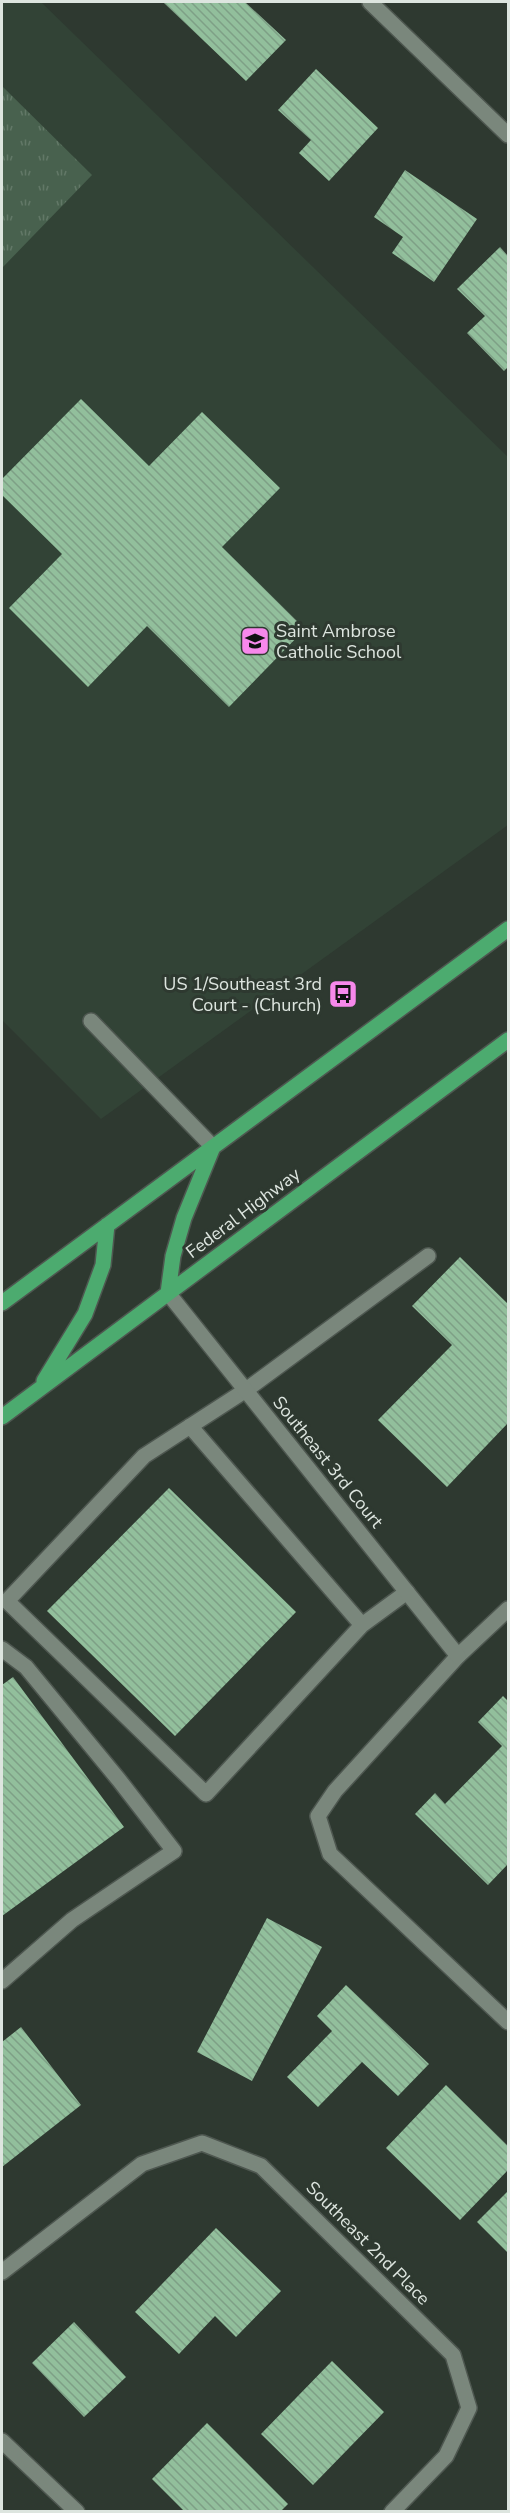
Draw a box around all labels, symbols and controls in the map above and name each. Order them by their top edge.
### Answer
place label: Saint Ambrose Catholic School [276,619,402,664]
school or university icon: Saint Ambrose Catholic School [239,625,271,657]
place label: US 1/Southeast 3rd Court - (Church) [163,972,322,1017]
bus stop icon: US 1/Southeast 3rd Court - (Church) [327,978,359,1010]
street label: Federal Highway [181,1162,306,1264]
street label: Southeast 3rd Court [267,1391,389,1534]
street label: Southeast 2nd Place [301,2176,435,2310]

